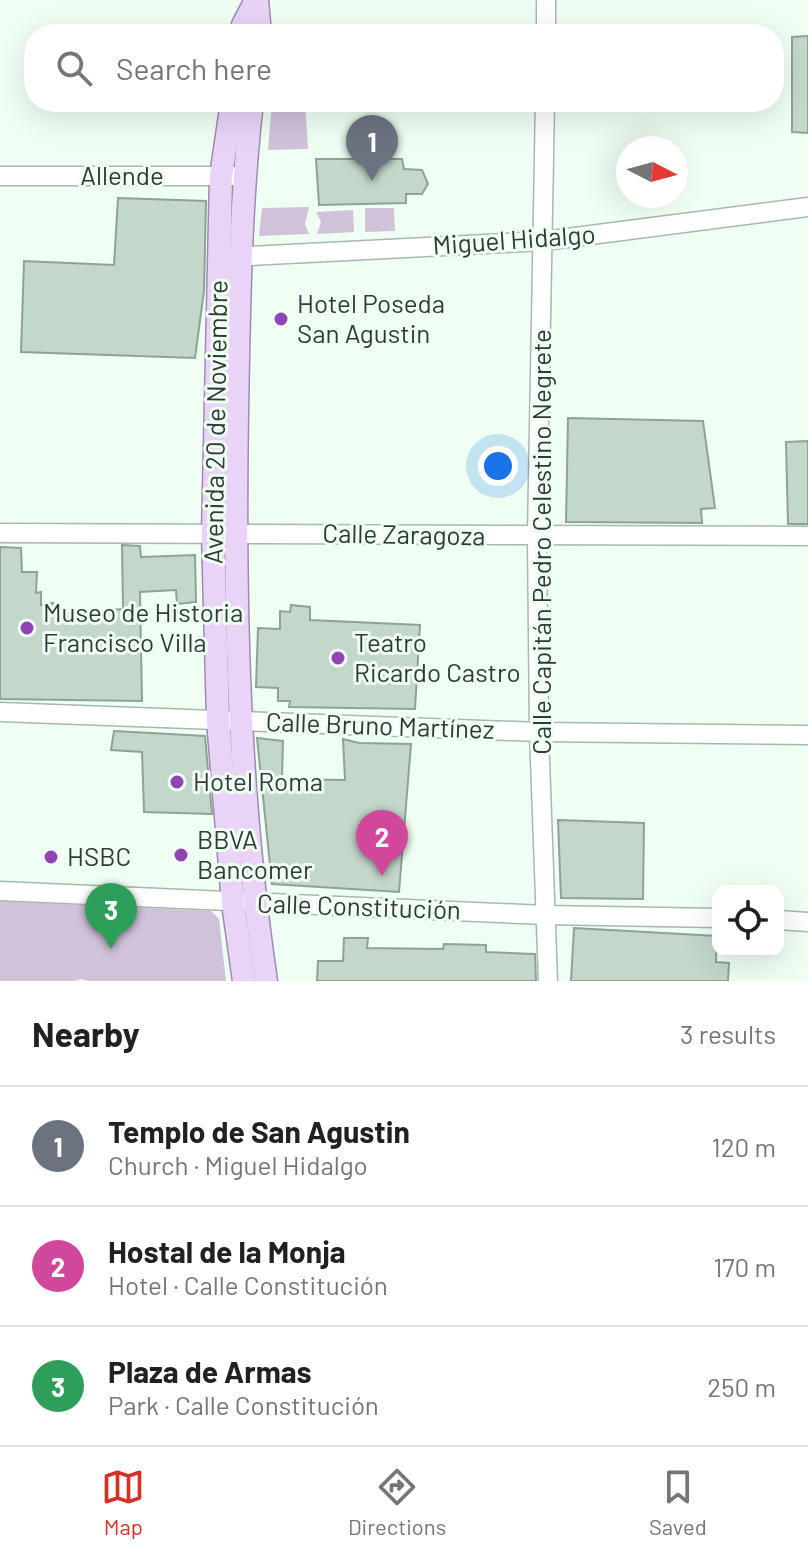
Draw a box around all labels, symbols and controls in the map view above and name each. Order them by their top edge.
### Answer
search box [24,24,784,112]
icon: search [52,46,96,90]
text: Search here [116,50,272,86]
pin: 1 [346,115,398,181]
north arrow [616,136,688,208]
street label: Allende [80,159,164,190]
street label: Miguel Hidalgo [431,217,596,260]
street label: Avenida 20 de Noviembre [197,280,232,564]
place label: Hotel Poseda San Agustin [297,287,445,348]
marker: Hotel Poseda San Agustin [272,310,290,328]
street label: Calle Capitán Pedro Celestino Negrete [525,329,556,755]
your location [478,446,518,486]
street label: Calle Zaragoza [322,517,486,550]
place label: Museo de Historia Francisco Villa [43,596,243,657]
marker: Museo de Historia Francisco Villa [18,619,36,637]
place label: Teatro Ricardo Castro [354,626,521,687]
marker: Teatro Ricardo Castro [329,649,347,667]
street label: Calle Bruno Martínez [265,705,495,744]
place label: Hotel Roma [193,765,323,796]
marker: Hotel Roma [168,773,186,791]
pin: 2 [356,810,408,876]
place label: BBVA Bancomer [197,823,313,884]
place label: HSBC [67,840,131,871]
marker: BBVA Bancomer [172,846,190,864]
marker: HSBC [42,848,60,866]
pin: 3 [85,883,137,949]
map controls [712,885,784,957]
button: locate [712,885,784,957]
street label: Calle Constitución [257,886,461,925]
text: Nearby [32,1013,140,1054]
text: 3 results [680,1018,776,1049]
text: Templo de San Agustin [108,1113,410,1149]
text: 1 [53,1131,63,1162]
text: 120 m [712,1131,776,1162]
text: Church · Miguel Hidalgo [108,1149,368,1180]
text: Hostal de la Monja [108,1233,346,1269]
text: 2 [51,1251,65,1282]
text: 170 m [713,1251,776,1282]
text: Hotel · Calle Constitución [108,1269,388,1300]
text: Plaza de Armas [108,1353,312,1389]
text: 3 [51,1371,65,1402]
text: 250 m [707,1371,776,1402]
text: Park · Calle Constitución [108,1389,379,1420]
tab: Map [101,1465,145,1539]
tab: Directions [348,1465,446,1539]
tab: Saved [649,1465,707,1539]

